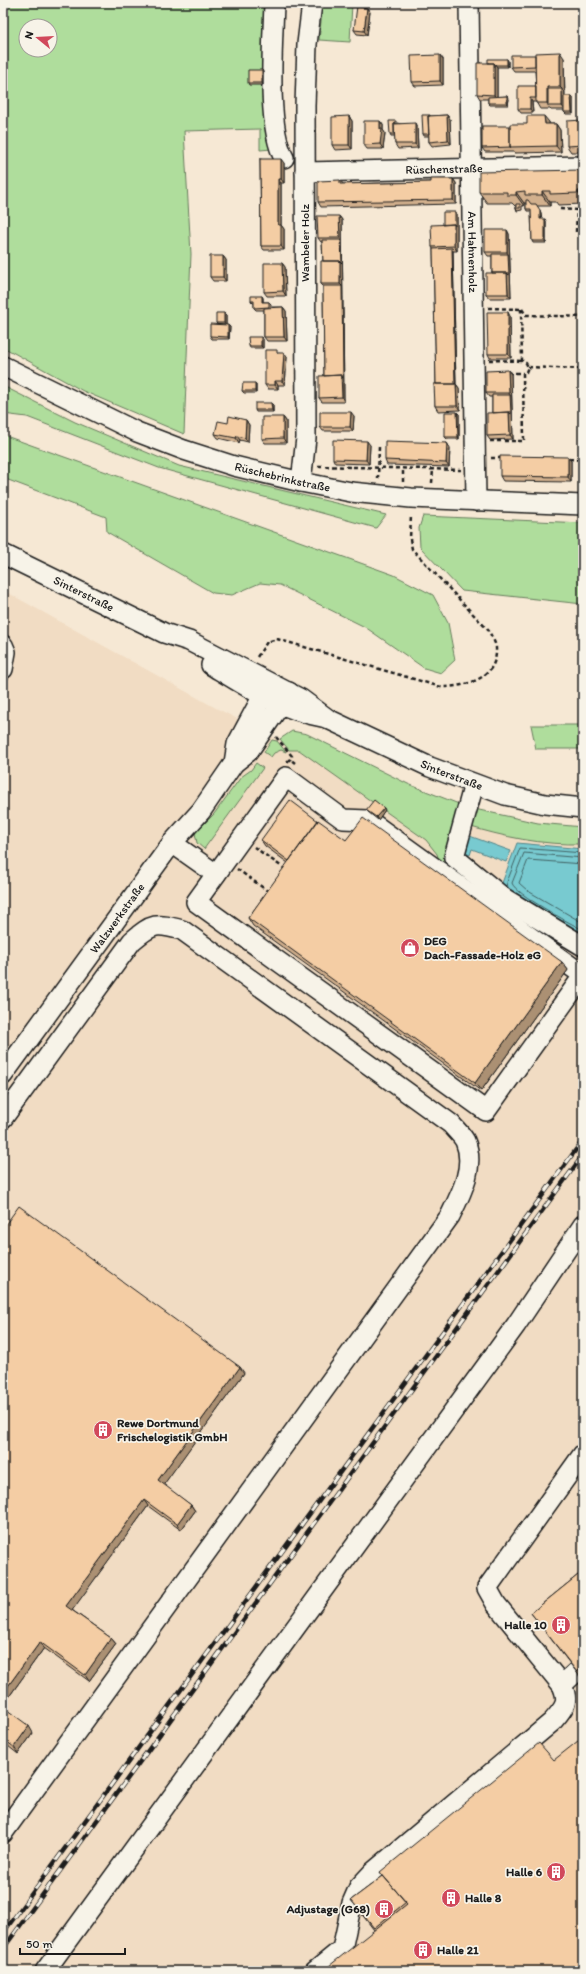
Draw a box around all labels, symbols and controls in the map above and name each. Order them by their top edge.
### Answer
north arrow [18,18,58,58]
text: N [22,30,36,41]
street label: Rüschenstraße [405,161,483,177]
street label: Wambeler Holz [298,203,312,282]
street label: Am Hahnenholz [465,211,480,293]
street label: Rüschebrinkstraße [233,459,332,495]
street label: Sinterstraße [51,573,117,614]
street label: Sinterstraße [418,756,485,793]
street label: Walzwerkstraße [87,880,148,956]
place label: DEG Dach-Fassade-Holz eG [424,934,541,962]
shop icon: DEG Dach-Fassade-Holz eG [399,937,421,959]
place label: Rewe Dortmund Frischelogistik GmbH [117,1416,227,1445]
building icon: Rewe Dortmund Frischelogistik GmbH [92,1419,114,1441]
building icon: Halle 10 [550,1614,572,1636]
place label: Halle 10 [504,1618,547,1632]
building icon: Halle 6 [545,1861,567,1883]
place label: Halle 6 [506,1865,543,1879]
building icon: Halle 8 [440,1887,462,1909]
place label: Halle 8 [465,1891,502,1905]
building icon: Adjustage (G68) [373,1898,395,1920]
place label: Adjustage (G68) [286,1902,370,1917]
scale bar [20,1930,125,1956]
text: 50 m [26,1937,52,1951]
building icon: Halle 21 [412,1939,434,1961]
place label: Halle 21 [437,1943,479,1957]

